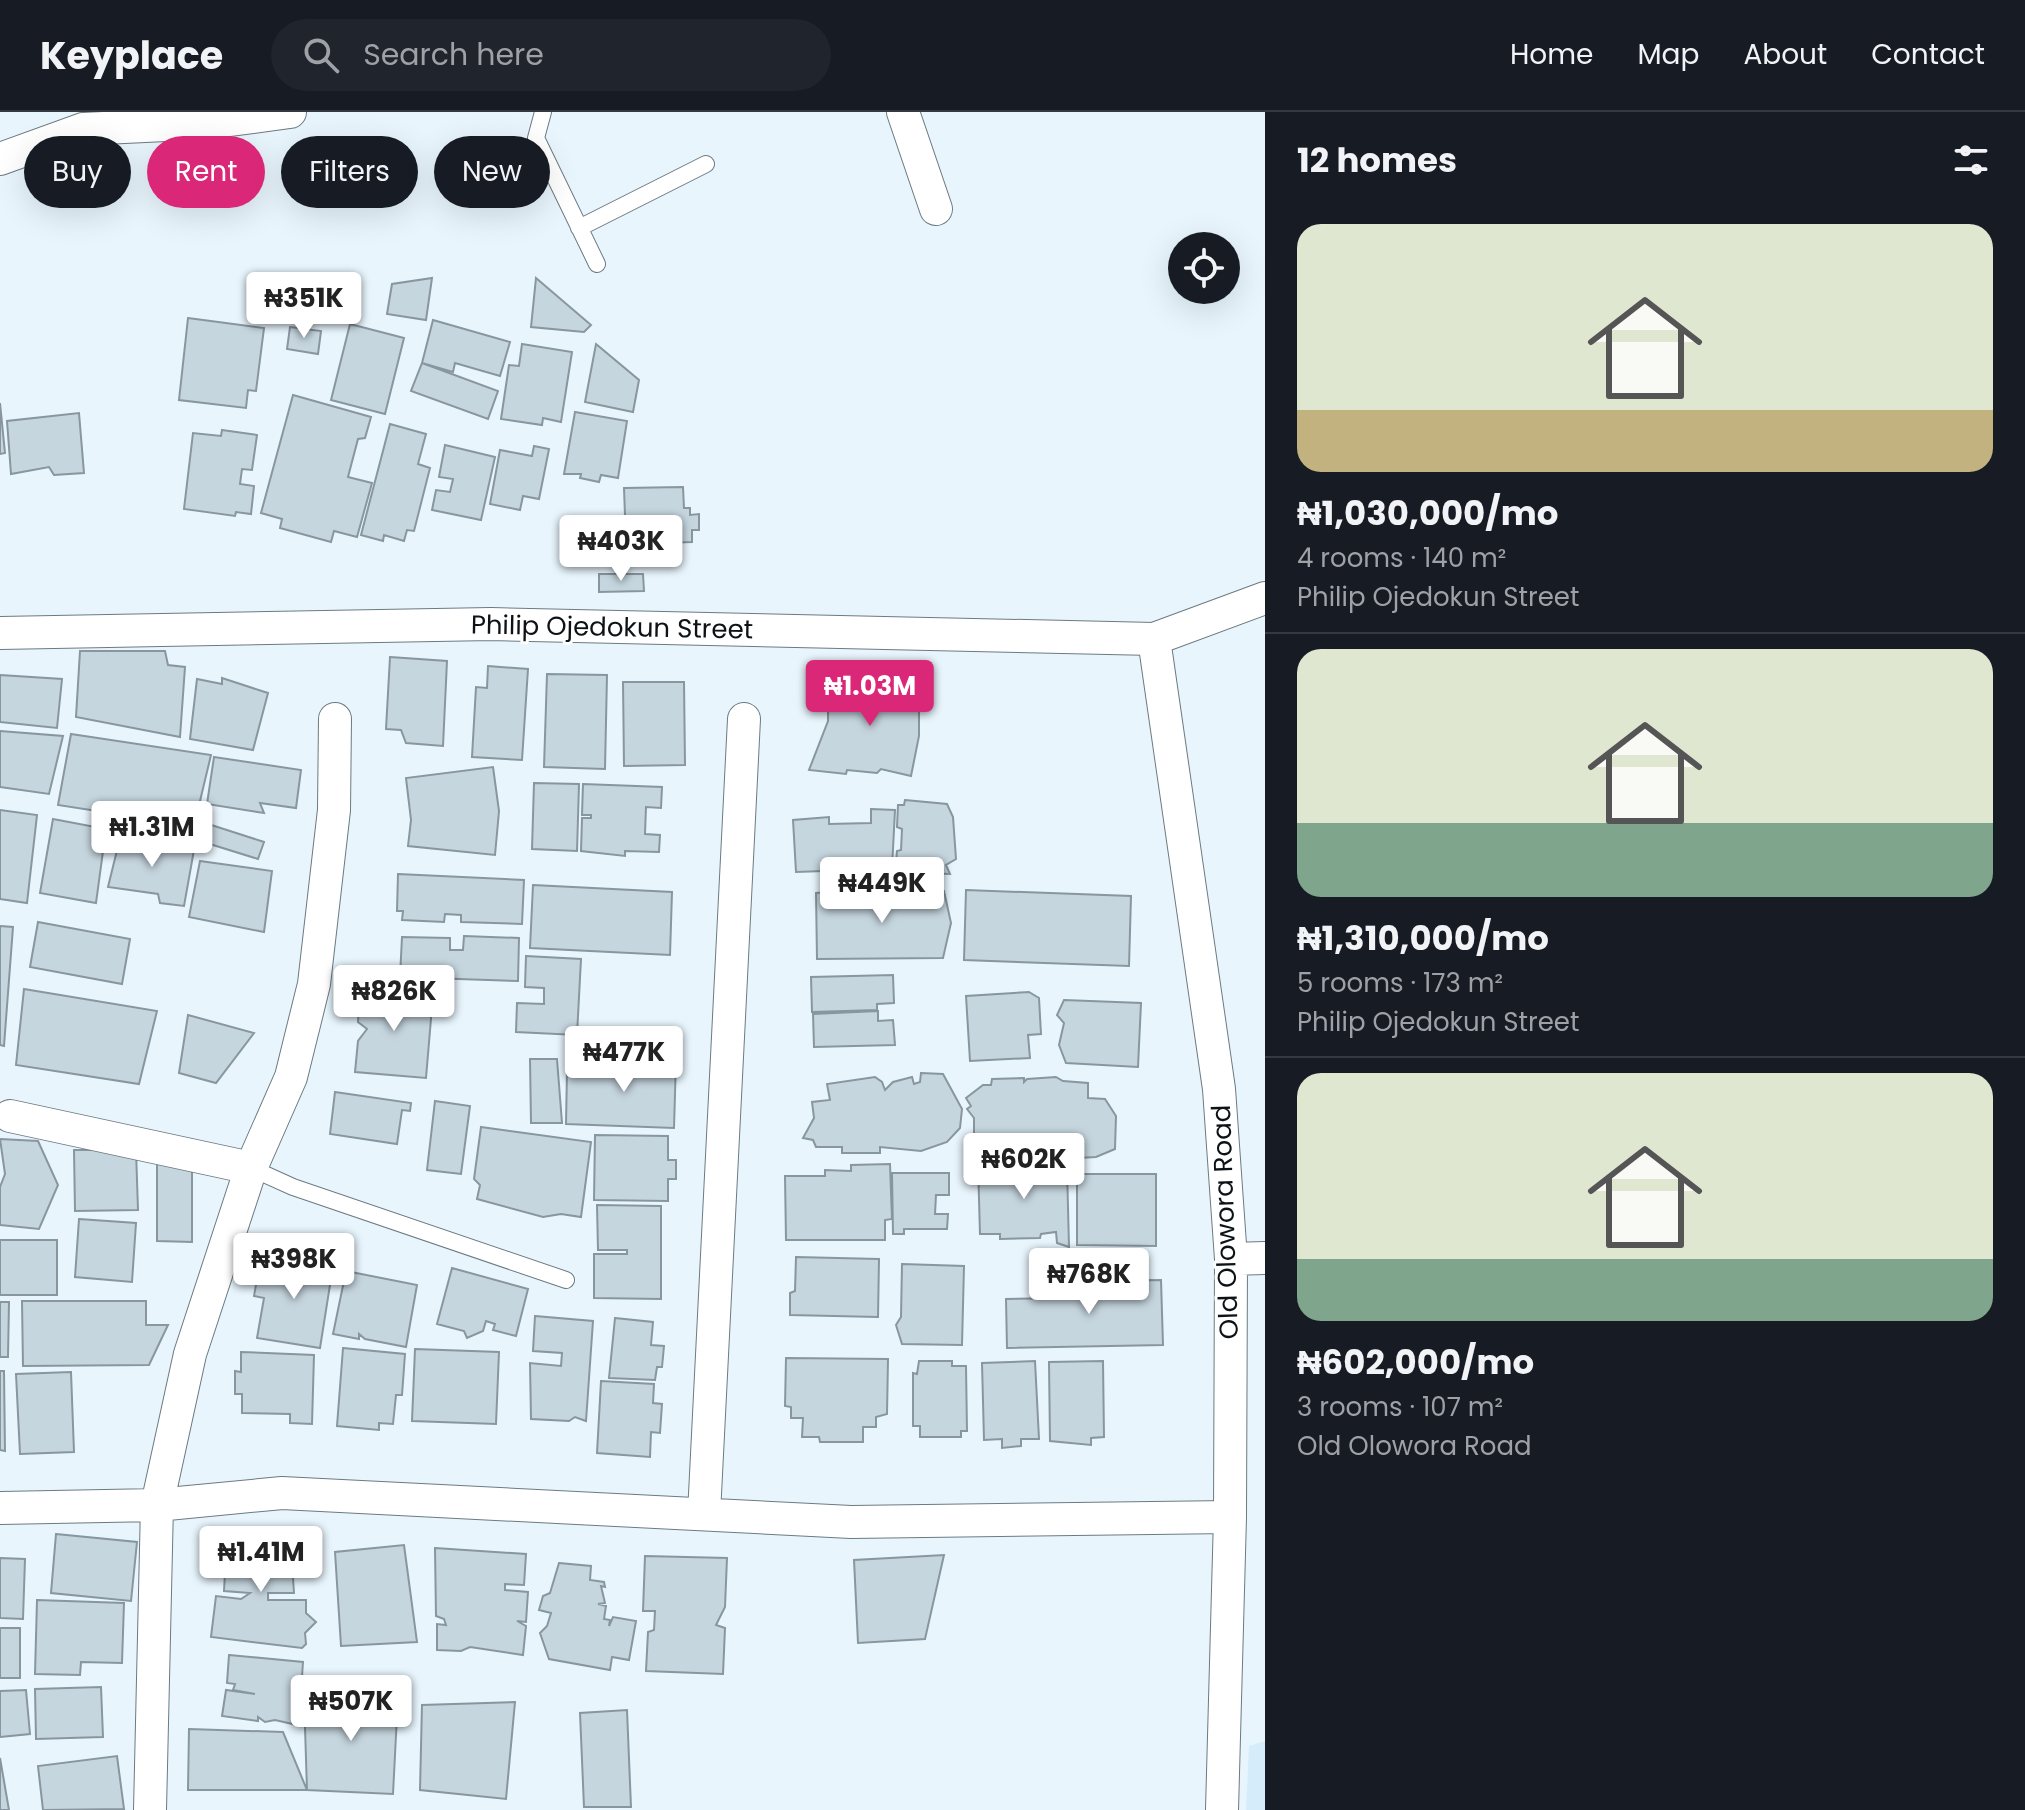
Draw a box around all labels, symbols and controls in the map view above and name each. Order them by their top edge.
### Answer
search box [271,19,831,91]
text: Keyplace [40,29,223,82]
icon: search [299,33,343,77]
text: Search here [363,33,544,76]
text: Home [1510,35,1593,74]
text: Map [1637,35,1699,74]
text: About [1743,35,1827,74]
text: Contact [1871,35,1985,74]
chip: Buy [24,136,131,208]
chip: Rent [147,136,265,208]
chip: Filters [281,136,418,208]
chip: New [434,136,550,208]
text: 12 homes [1297,136,1457,184]
icon: filters [1949,138,1993,182]
map controls [1168,232,1240,304]
button: locate [1168,232,1240,304]
pin: ₦351K [248,272,360,340]
icon: home [1573,276,1717,420]
text: ₦351K [264,280,344,316]
text: ₦1,030,000/mo [1297,489,1558,537]
pin: ₦403K [565,515,677,583]
text: ₦403K [577,523,665,559]
text: 4 rooms · 140 m² [1297,540,1506,576]
text: Philip Ojedokun Street [1297,579,1579,615]
street label: Philip Ojedokun Street [471,607,753,647]
pin: ₦1.03M [805,660,935,728]
text: ₦1.03M [824,668,916,704]
icon: home [1573,701,1717,845]
pin: ₦1.31M [87,801,217,869]
text: ₦1.31M [109,809,195,845]
pin: ₦449K [826,857,938,925]
text: ₦449K [838,865,926,901]
text: ₦1,310,000/mo [1297,914,1549,962]
pin: ₦826K [338,965,450,1033]
text: 5 rooms · 173 m² [1297,965,1503,1001]
text: ₦826K [351,973,437,1009]
text: Philip Ojedokun Street [1297,1004,1579,1040]
pin: ₦477K [568,1026,680,1094]
text: ₦477K [583,1034,665,1070]
street label: Old Olowora Road [1203,1104,1247,1340]
icon: home [1573,1125,1717,1269]
pin: ₦602K [968,1133,1080,1201]
text: ₦602K [981,1141,1067,1177]
pin: ₦398K [238,1233,350,1301]
text: ₦398K [251,1241,337,1277]
pin: ₦768K [1033,1248,1145,1316]
text: ₦768K [1047,1256,1131,1292]
text: ₦602,000/mo [1297,1338,1534,1386]
text: 3 rooms · 107 m² [1297,1389,1503,1425]
text: Old Olowora Road [1297,1428,1532,1464]
pin: ₦1.41M [196,1526,326,1594]
text: ₦1.41M [217,1534,305,1570]
pin: ₦507K [295,1675,407,1743]
text: ₦507K [309,1683,393,1719]

